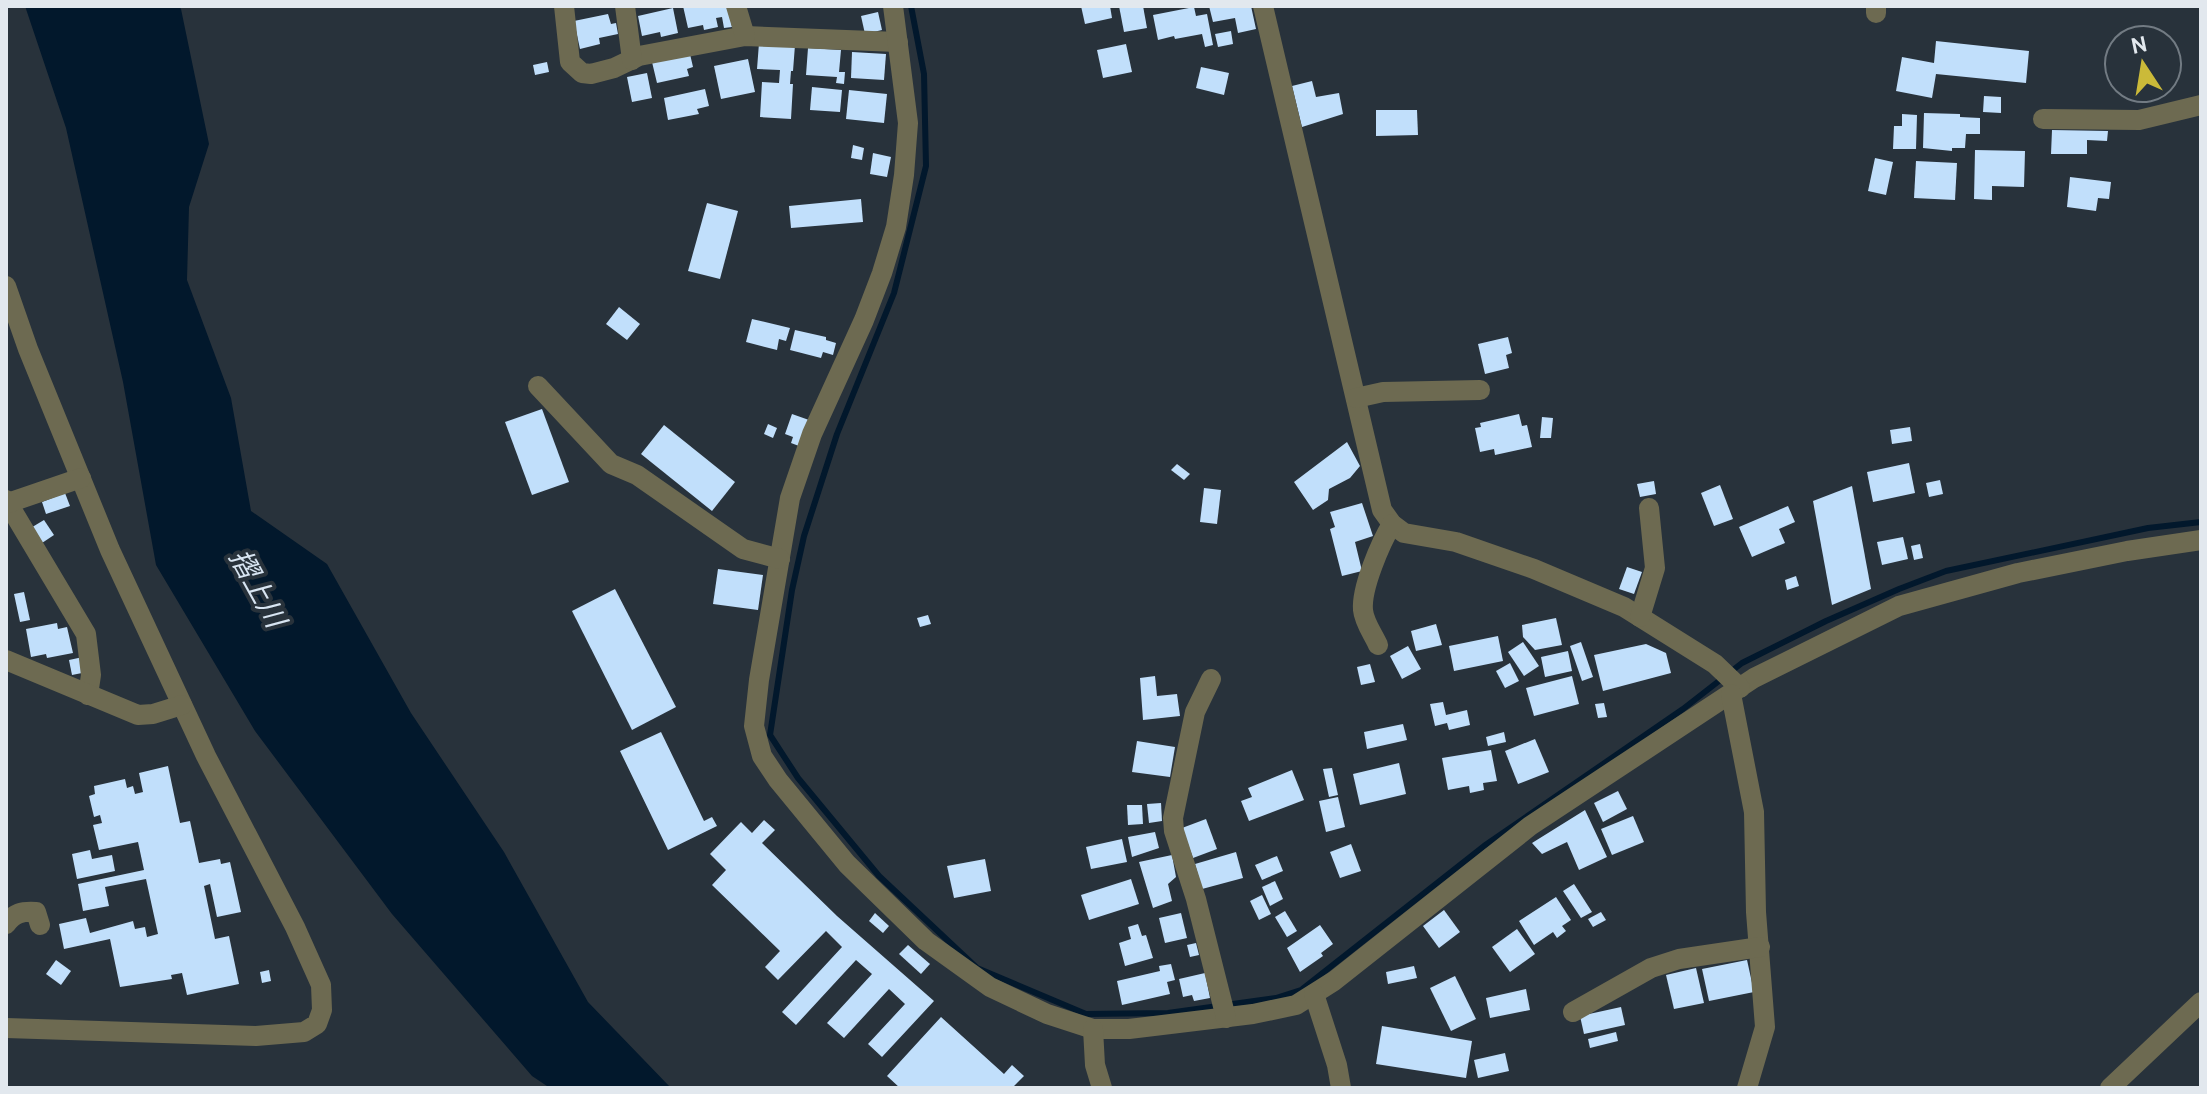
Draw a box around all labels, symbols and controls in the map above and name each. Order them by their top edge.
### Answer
north arrow [2103,24,2183,104]
text: N [2129,30,2149,60]
water label: 摺上川 [223,543,295,636]

